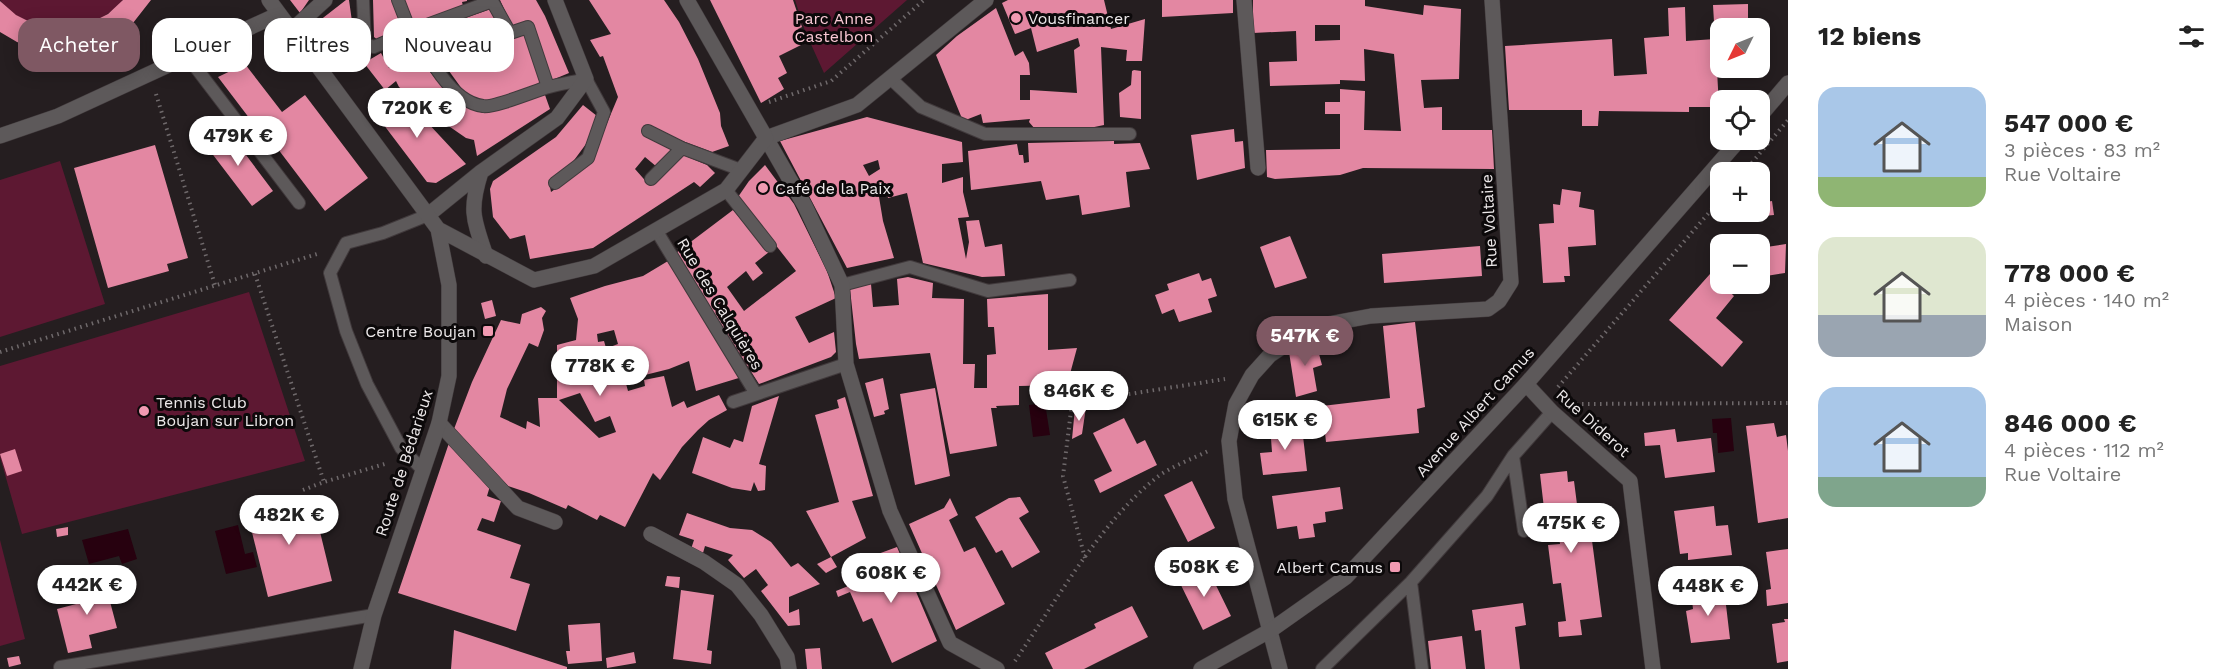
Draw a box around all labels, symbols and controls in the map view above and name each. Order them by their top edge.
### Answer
park label: Parc Anne Castelbon [795,9,873,46]
place label: Vousfinancer [1028,9,1130,28]
marker: Vousfinancer [1009,11,1023,25]
chip: Acheter [18,18,140,72]
chip: Louer [152,18,252,72]
chip: Filtres [264,18,371,72]
chip: Nouveau [383,18,514,72]
north arrow [1710,18,1770,78]
map controls [1710,18,1770,294]
icon: filters [2175,20,2208,53]
text: 12 biens [1818,21,1921,51]
pin: 720K € [368,88,466,139]
button: locate [1710,90,1770,150]
text: 720K € [382,95,452,119]
text: 547 000 € [2004,108,2133,138]
icon: home [1866,111,1938,183]
pin: 479K € [189,116,287,167]
text: 479K € [203,123,273,147]
text: 3 pièces · 83 m² [2004,138,2160,162]
button: + [1710,162,1770,222]
text: Rue Voltaire [2004,162,2121,186]
street label: Rue Voltaire [1477,174,1501,268]
place label: Café de la Paix [775,179,891,198]
marker: Café de la Paix [756,181,770,195]
button: − [1710,234,1770,294]
street label: Rue des Calquières [673,235,767,373]
text: 778 000 € [2004,258,2135,288]
icon: home [1866,261,1938,333]
text: 4 pièces · 140 m² [2004,288,2169,312]
text: Maison [2004,312,2073,336]
pin: 547K € [1256,316,1354,367]
place label: Centre Boujan [365,322,476,341]
text: 547K € [1270,323,1340,347]
marker: Centre Boujan [481,324,495,338]
street label: Avenue Albert Camus [1412,343,1538,481]
pin: 778K € [551,346,649,397]
text: 778K € [565,353,635,377]
pin: 846K € [1030,371,1128,422]
text: 846K € [1043,378,1115,402]
street label: Rue Diderot [1552,385,1634,461]
street label: Route de Bédarieux [371,387,437,539]
place label: Tennis Club Boujan sur Libron [156,393,294,430]
pin: 615K € [1236,400,1334,451]
marker: Tennis Club Boujan sur Libron [137,404,151,418]
text: 615K € [1252,407,1318,431]
text: 846 000 € [2004,408,2136,438]
icon: home [1866,411,1938,483]
text: 4 pièces · 112 m² [2004,438,2164,462]
text: Rue Voltaire [2004,462,2121,486]
pin: 482K € [240,495,338,546]
text: 482K € [254,502,324,526]
pin: 475K € [1522,503,1620,554]
text: 475K € [1536,510,1606,534]
pin: 508K € [1155,547,1253,598]
pin: 608K € [842,553,940,604]
text: 508K € [1169,554,1239,578]
place label: Albert Camus [1276,558,1383,577]
text: 608K € [855,560,927,584]
marker: Albert Camus [1388,560,1402,574]
pin: 442K € [38,565,136,616]
pin: 448K € [1659,566,1757,617]
text: 442K € [51,572,123,596]
text: 448K € [1672,573,1744,597]

